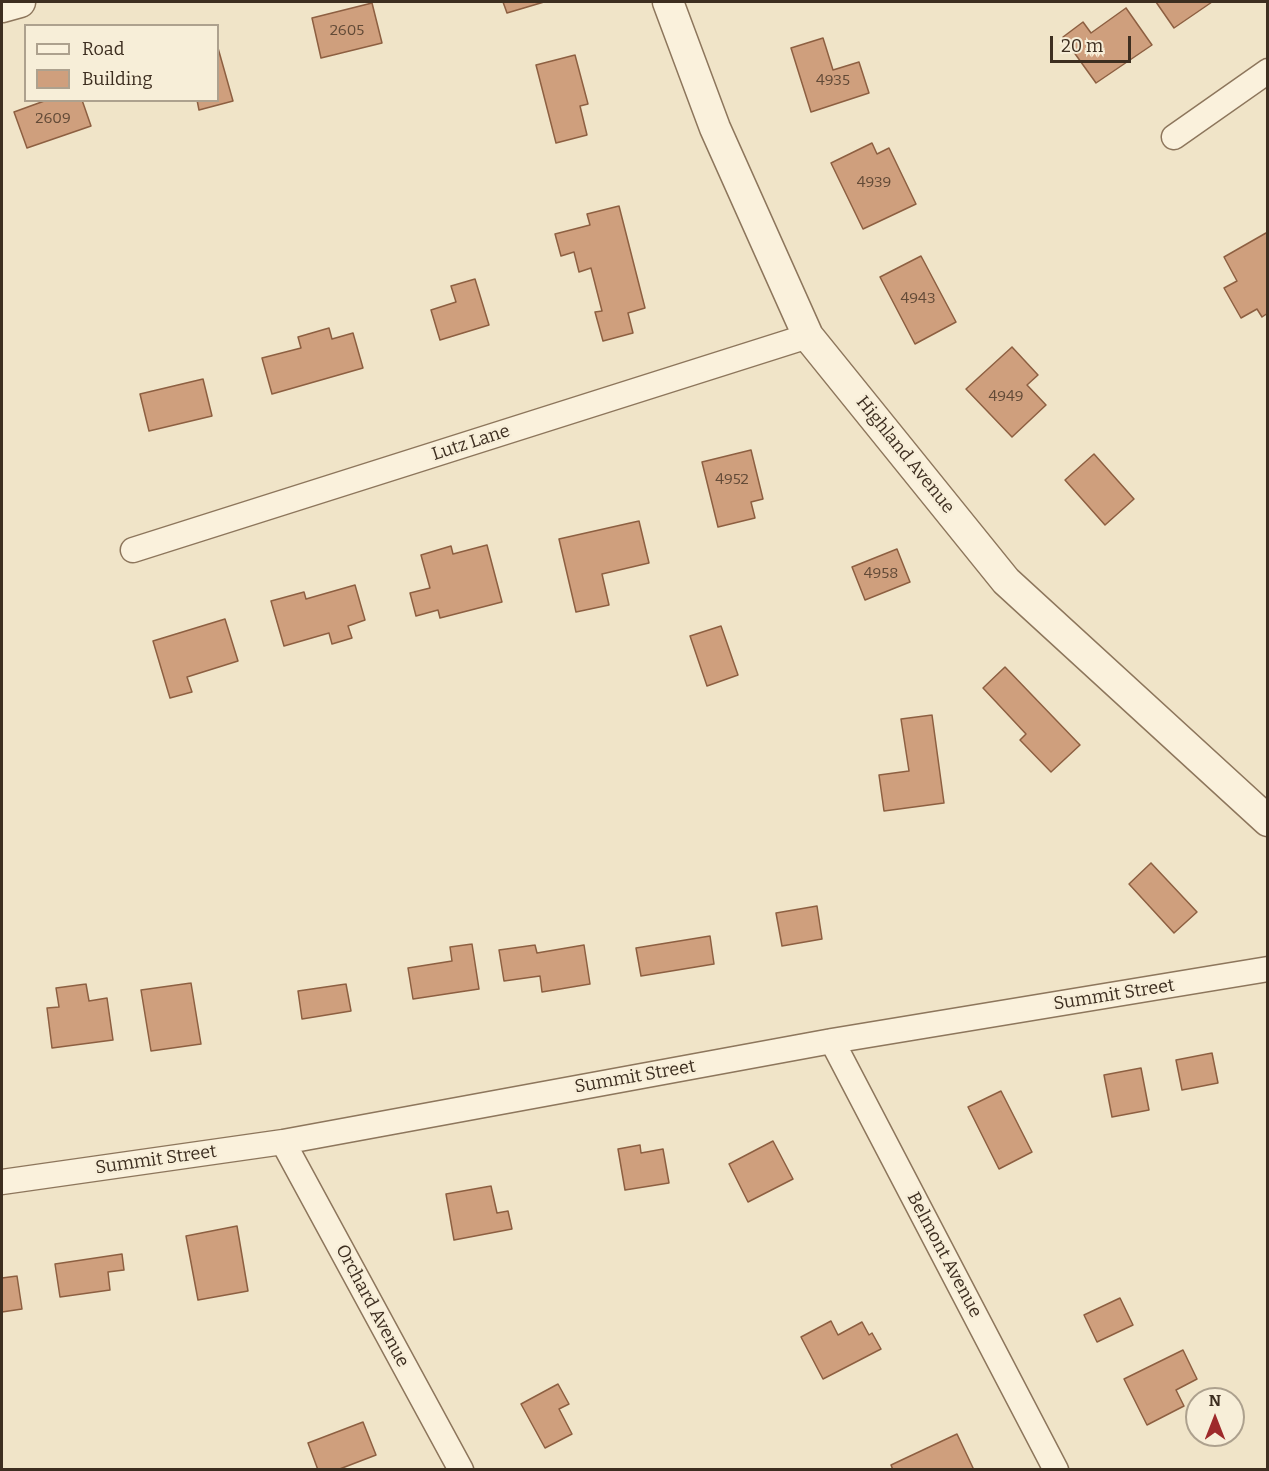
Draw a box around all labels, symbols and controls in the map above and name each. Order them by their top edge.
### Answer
house number: 2605 [330,22,364,40]
legend [24,24,219,102]
scale bar [1053,24,1134,62]
text: 20 m [1061,35,1103,57]
text: Road [82,38,124,60]
text: Building [82,68,153,90]
house number: 4935 [816,72,850,90]
house number: 2609 [35,110,71,128]
house number: 4939 [857,174,891,192]
house number: 4943 [901,290,935,308]
house number: 4949 [988,388,1024,406]
street label: Highland Avenue [851,392,959,518]
street label: Lutz Lane [429,420,513,466]
house number: 4952 [715,471,749,489]
house number: 4958 [864,565,898,583]
street label: Summit Street [1052,975,1176,1015]
street label: Summit Street [573,1056,697,1098]
street label: Summit Street [94,1141,218,1179]
street label: Belmont Avenue [902,1189,986,1321]
street label: Orchard Avenue [331,1241,413,1371]
north arrow [1185,1387,1245,1447]
text: N [1209,1391,1221,1410]

